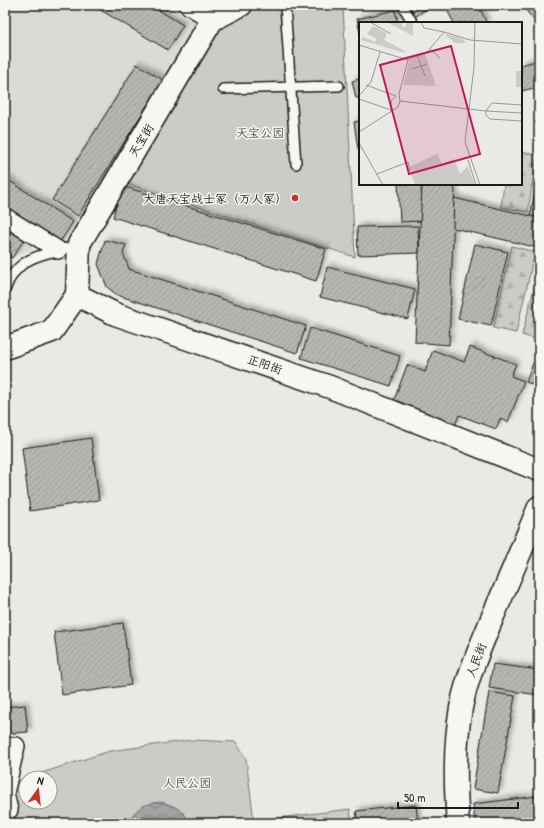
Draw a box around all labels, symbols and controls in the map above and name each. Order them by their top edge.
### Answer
inset map [359,22,522,185]
street label: 天宝街 [124,120,158,160]
park label: 天宝公园 [236,124,284,141]
place label: 大唐天宝战士冢（万人冢） [143,190,287,207]
marker: 大唐天宝战士冢（万人冢） [290,193,300,203]
street label: 正阳街 [245,350,285,378]
street label: 人民街 [462,640,490,680]
north arrow [18,770,58,810]
text: N [36,773,45,788]
park label: 人民公园 [163,774,211,791]
scale bar [398,784,518,810]
text: 50 m [404,789,425,806]

